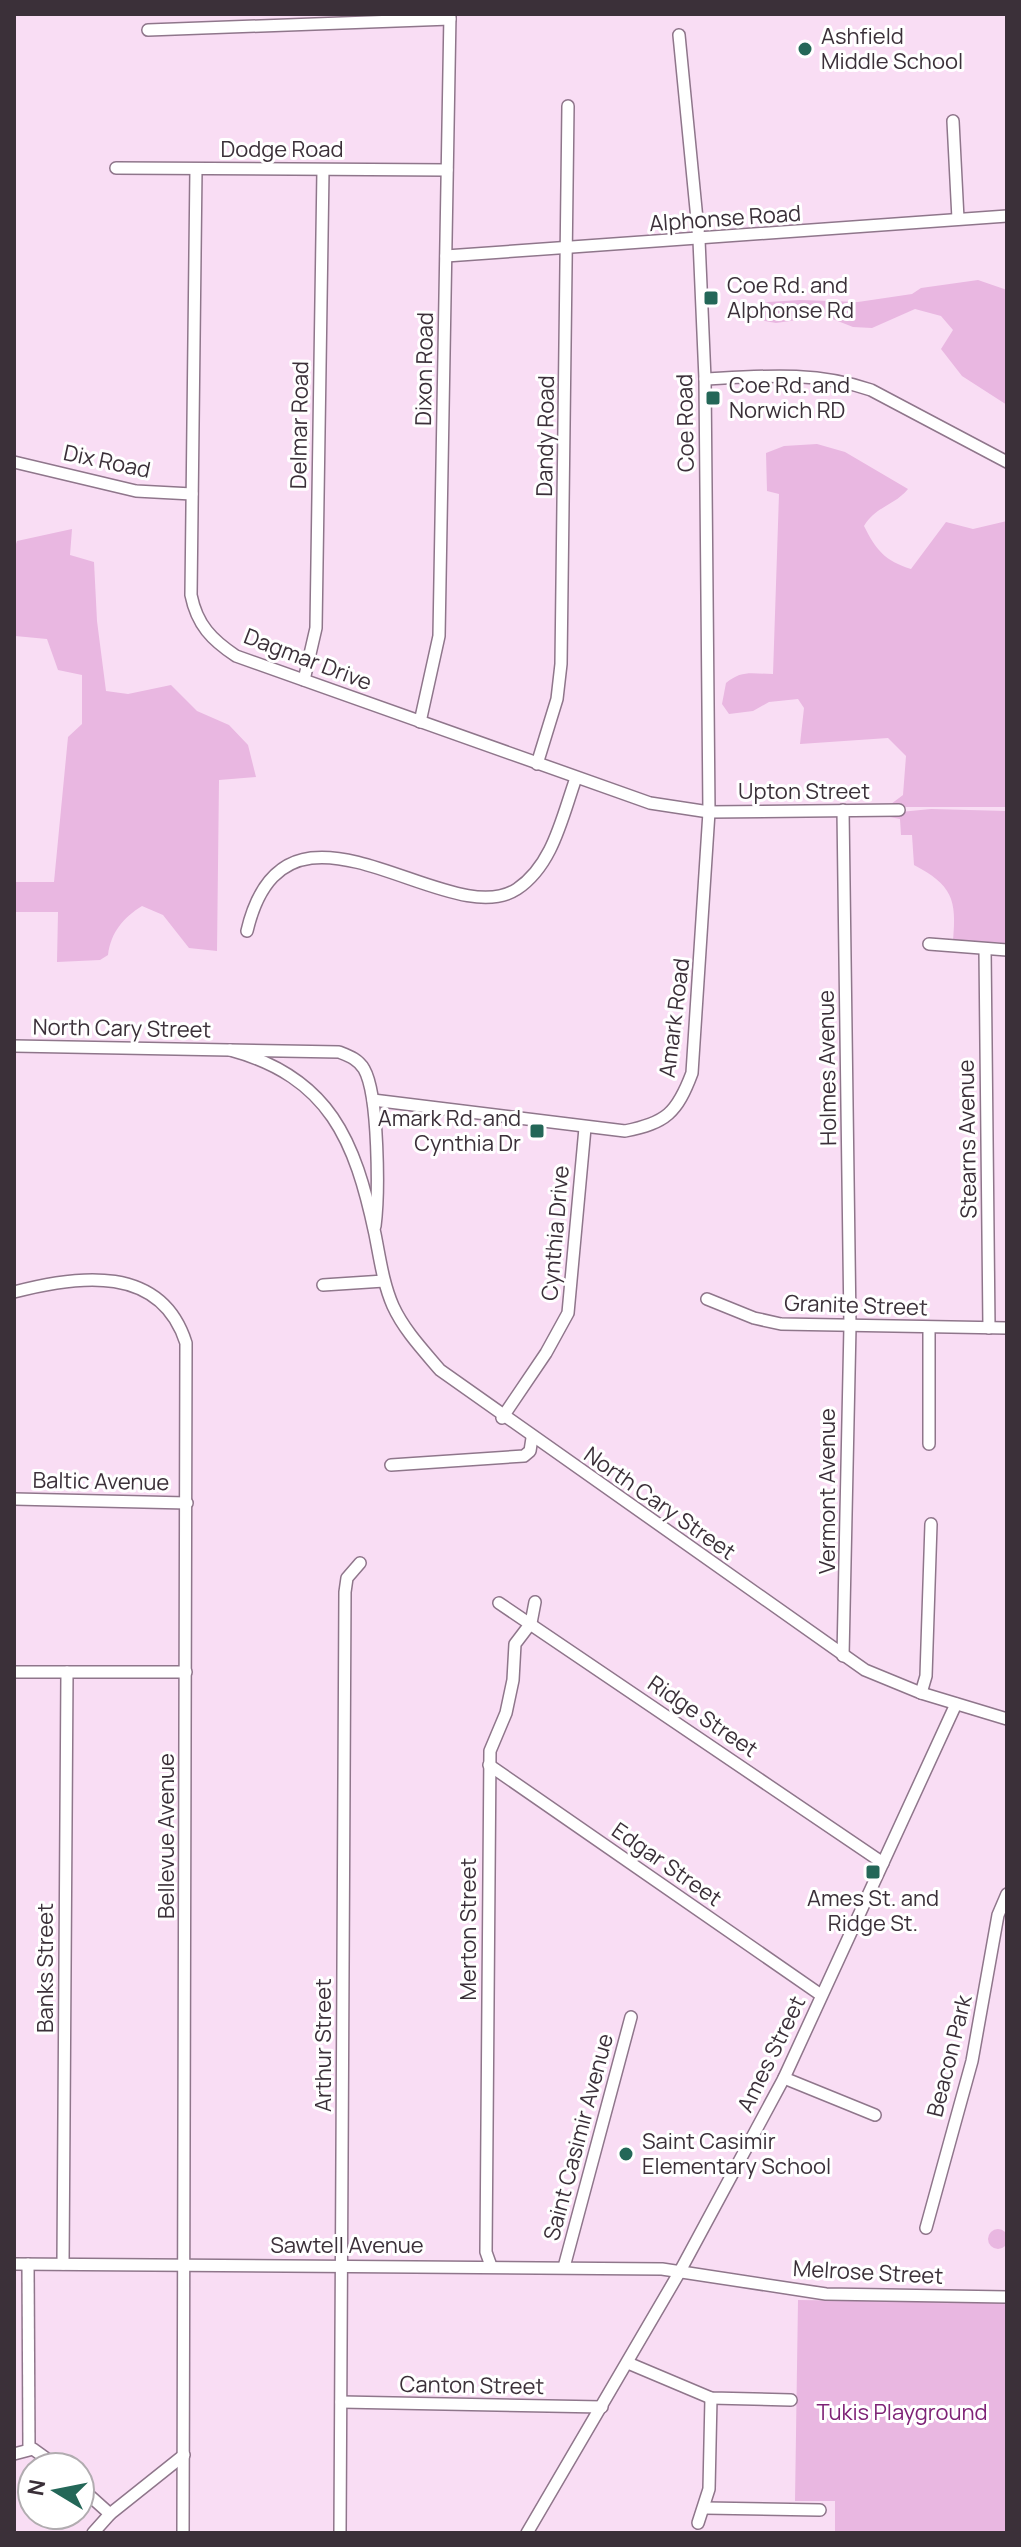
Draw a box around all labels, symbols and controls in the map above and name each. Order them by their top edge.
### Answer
place label: Ashfield Middle School [821,21,963,76]
marker: Ashfield Middle School [796,40,814,58]
street label: Dodge Road [220,134,344,164]
street label: Alphonse Road [648,198,802,238]
place label: Coe Rd. and Alphonse Rd [727,270,854,325]
marker: Coe Rd. and Alphonse Rd [702,289,720,307]
street label: Dixon Road [408,312,440,426]
street label: Delmar Road [283,361,315,489]
place label: Coe Rd. and Norwich RD [729,370,850,425]
street label: Coe Road [669,374,701,472]
street label: Dandy Road [529,375,561,497]
marker: Coe Rd. and Norwich RD [704,389,722,407]
street label: Dix Road [61,437,153,485]
street label: Dagmar Drive [240,621,376,697]
street label: Upton Street [738,776,870,806]
street label: Amark Road [652,957,696,1079]
street label: Holmes Avenue [811,990,843,1146]
street label: North Cary Street [32,1011,212,1045]
street label: Stearns Avenue [951,1059,983,1219]
place label: Amark Rd. and Cynthia Dr [378,1103,521,1158]
marker: Amark Rd. and Cynthia Dr [528,1122,546,1140]
street label: Cynthia Drive [534,1164,576,1302]
street label: Granite Street [784,1288,929,1323]
street label: Vermont Avenue [812,1408,842,1574]
street label: North Cary Street [578,1439,742,1567]
street label: Baltic Avenue [32,1465,170,1497]
street label: Ridge Street [642,1668,764,1764]
street label: Bellevue Avenue [151,1753,181,1919]
street label: Edgar Street [606,1815,728,1913]
street label: Merton Street [453,1857,483,2000]
marker: Ames St. and Ridge St. [864,1863,882,1881]
place label: Ames St. and Ridge St. [807,1883,939,1938]
street label: Banks Street [30,1903,60,2033]
street label: Arthur Street [308,1978,338,2112]
street label: Ames Street [730,1991,812,2117]
street label: Beacon Park [919,1991,979,2120]
street label: Saint Casimir Avenue [536,2030,620,2244]
place label: Saint Casimir Elementary School [642,2126,831,2181]
marker: Saint Casimir Elementary School [617,2145,635,2163]
street label: Sawtell Avenue [270,2230,424,2260]
street label: Melrose Street [792,2253,944,2291]
street label: Canton Street [399,2369,545,2401]
park label: Tukis Playground [816,2397,988,2427]
north arrow [16,2451,96,2531]
text: N [20,2477,52,2498]

